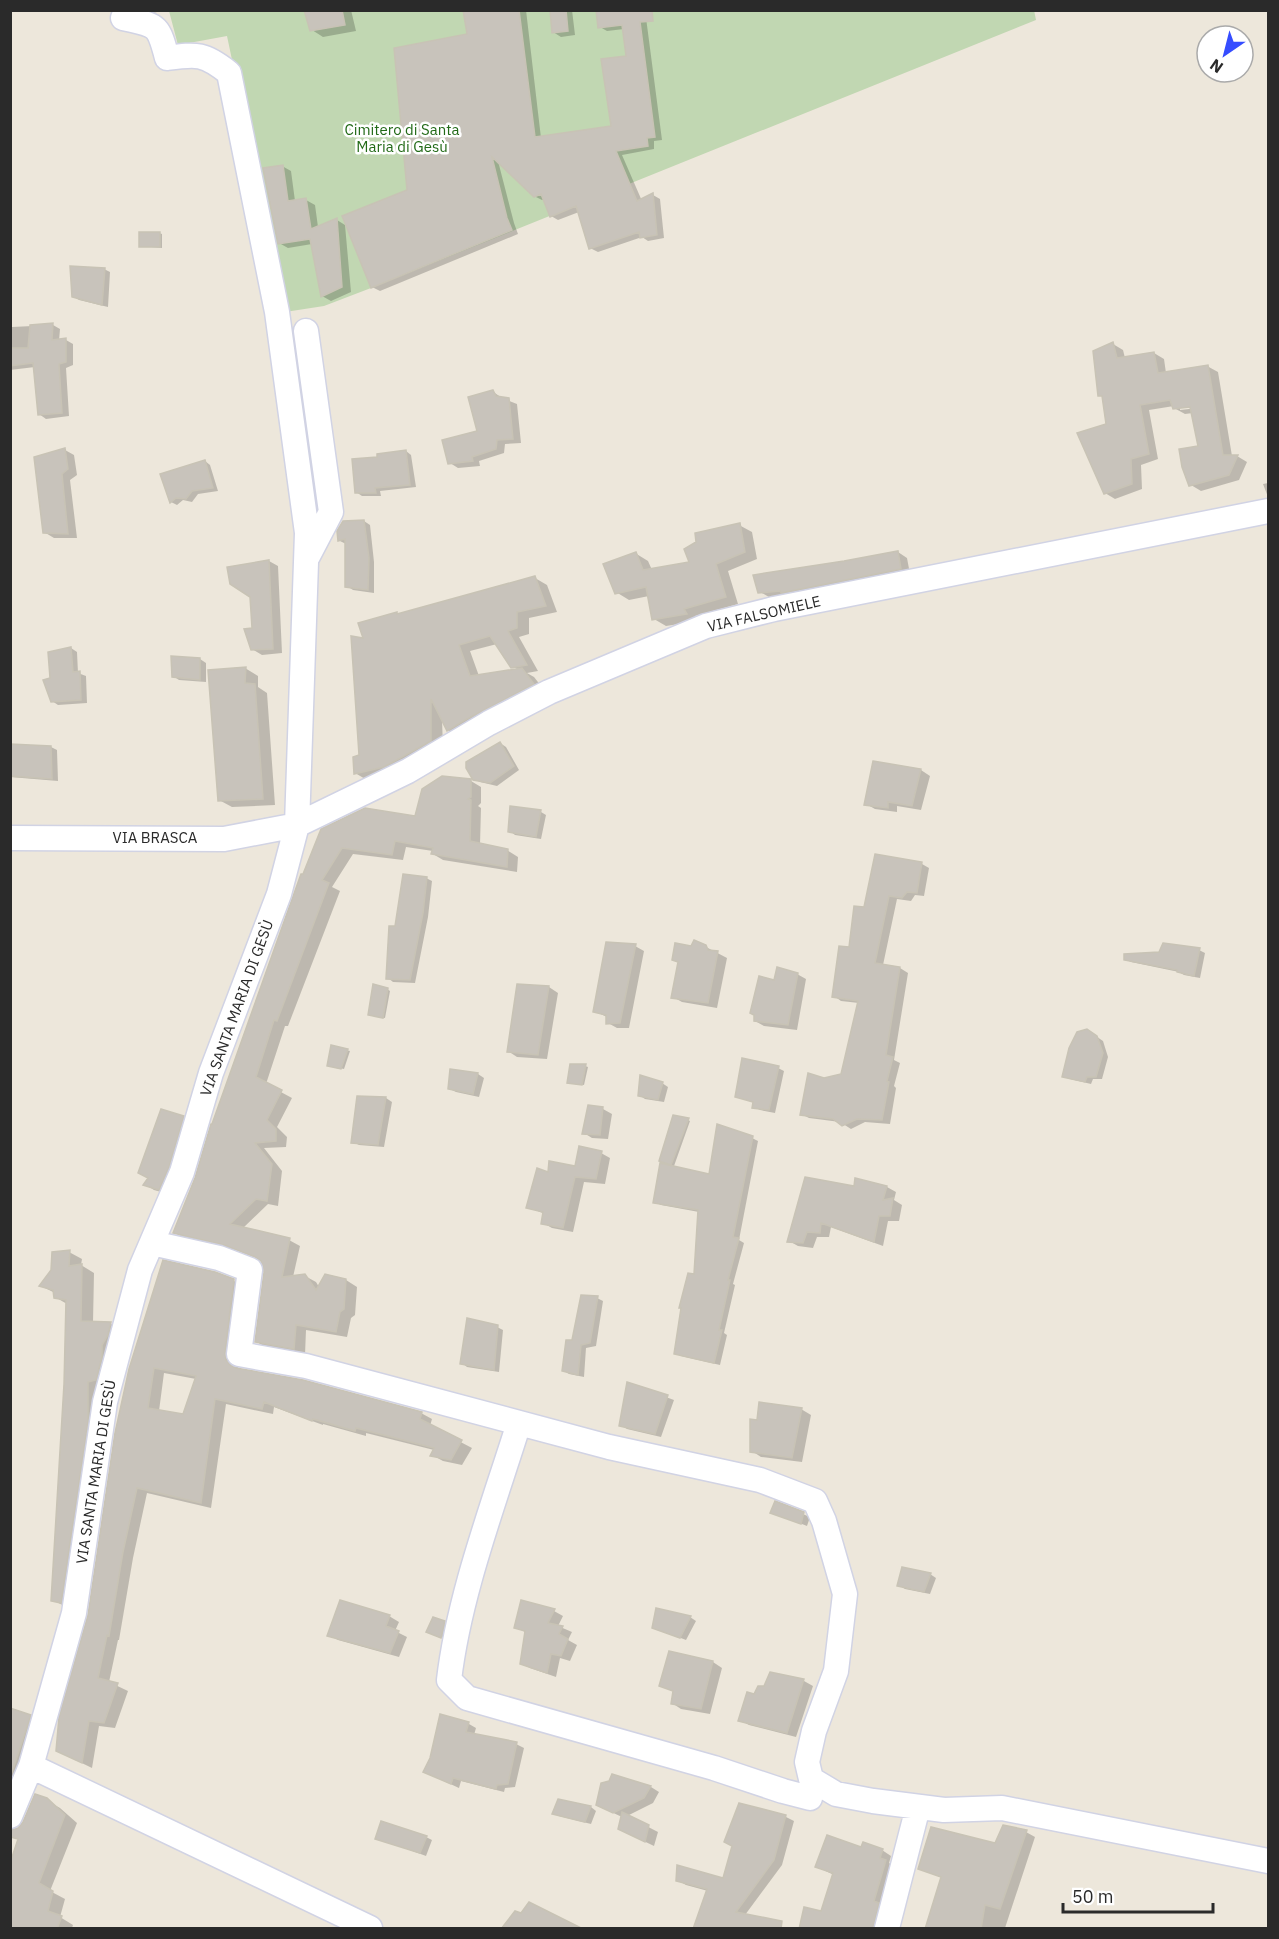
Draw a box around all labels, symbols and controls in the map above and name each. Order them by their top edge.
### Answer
north arrow [1195,24,1255,84]
text: N [1206,55,1227,78]
park label: Cimitero di Santa Maria di Gesù [344,120,460,156]
street label: VIA FALSOMIELE [705,591,822,636]
street label: VIA BRASCA [113,828,198,847]
street label: VIA SANTA MARIA DI GESÙ [196,917,277,1099]
street label: VIA SANTA MARIA DI GESÙ [72,1378,119,1565]
scale bar [1063,1876,1213,1914]
text: 50 m [1072,1885,1114,1908]

